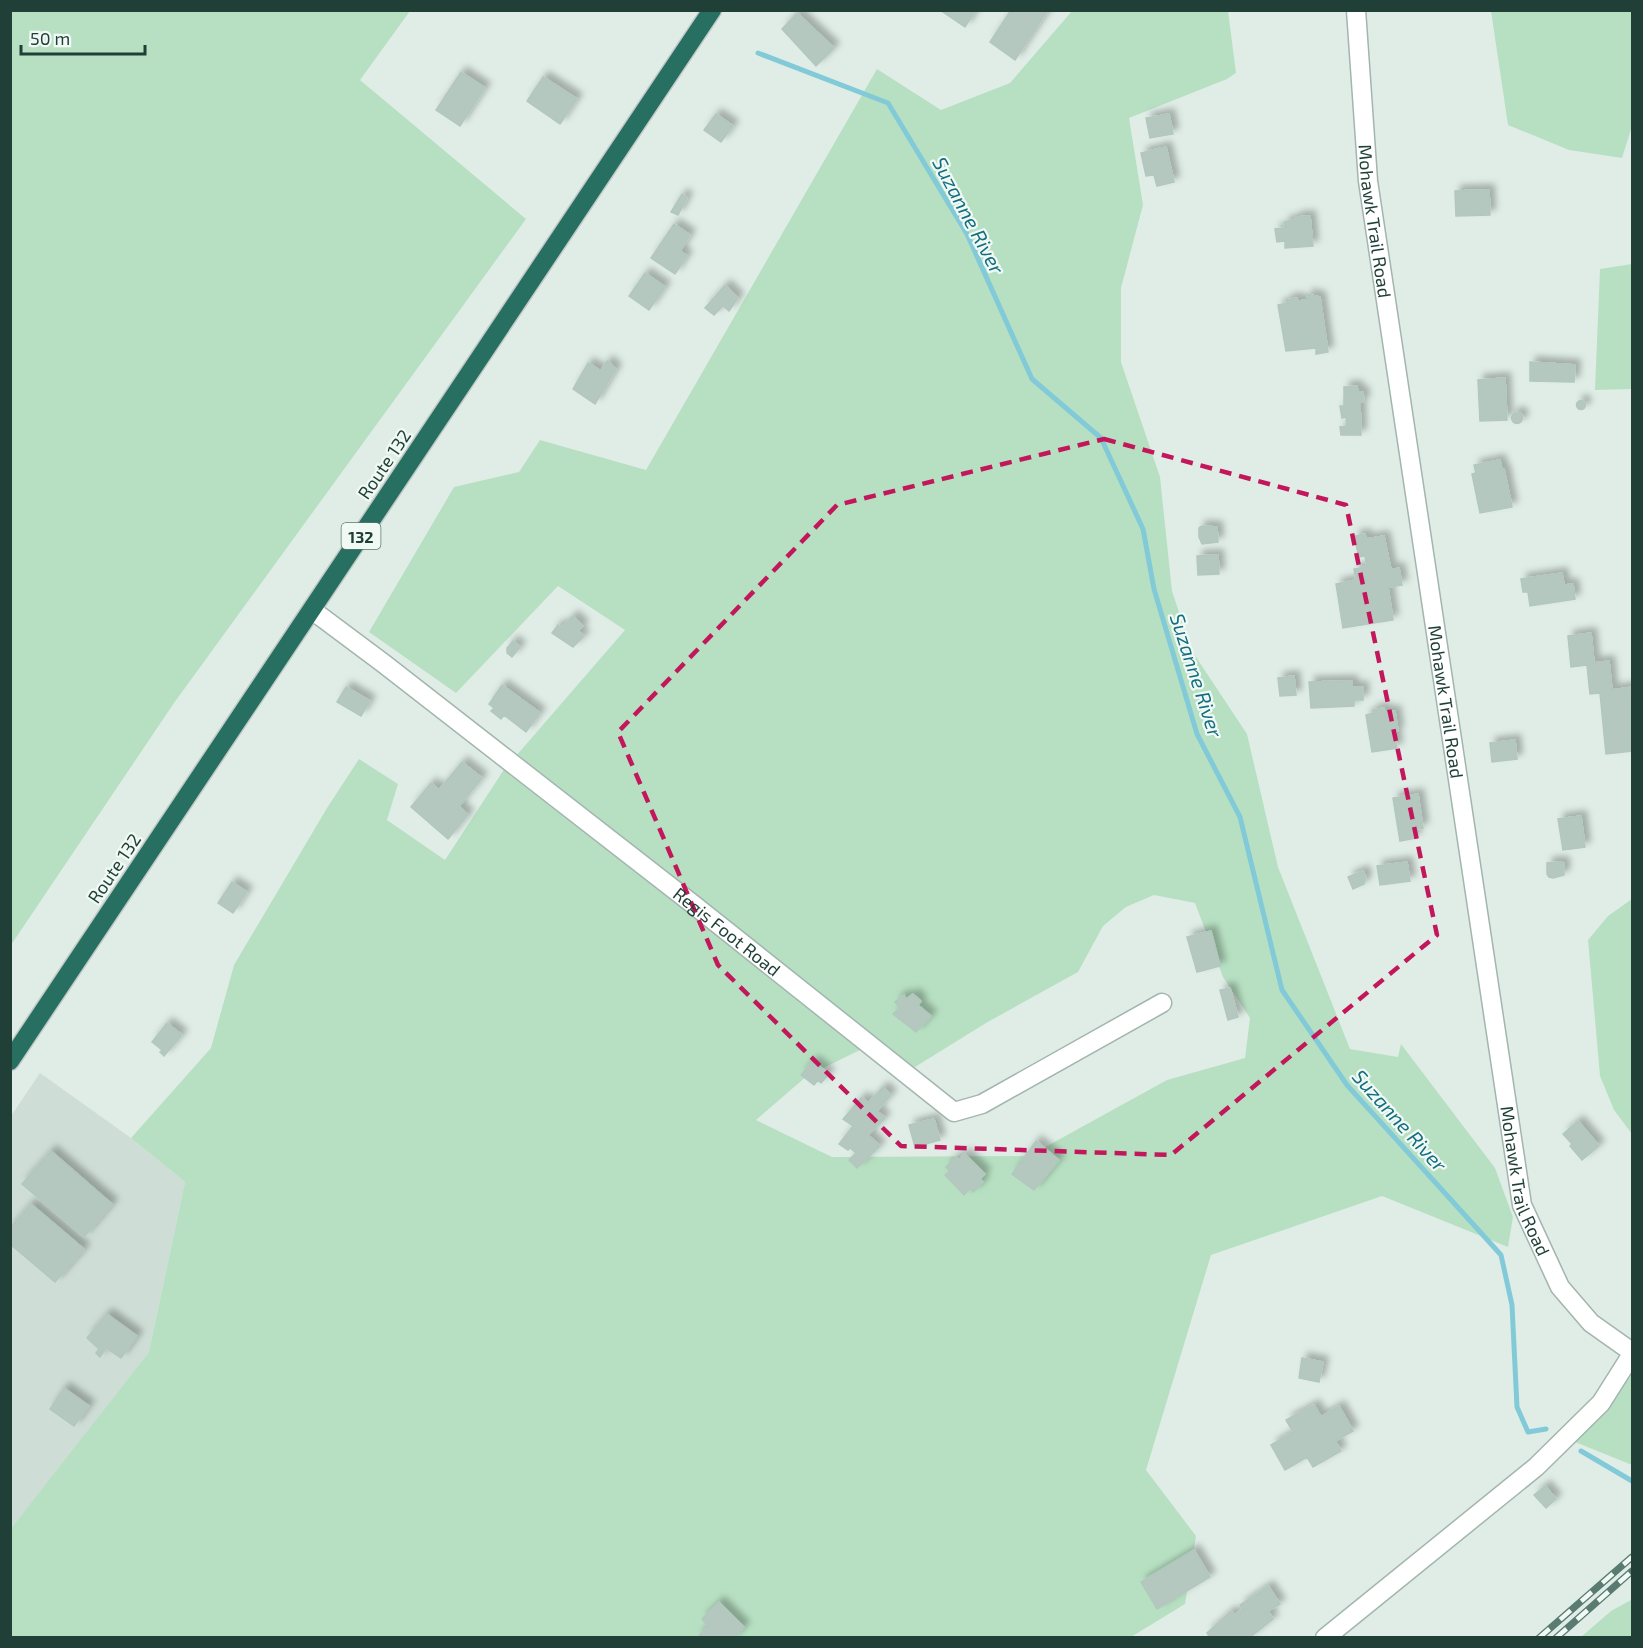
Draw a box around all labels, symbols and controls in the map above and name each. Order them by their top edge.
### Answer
scale bar [21,18,146,56]
text: 50 m [30,27,70,49]
street label: Mohawk Trail Road [1354,144,1396,299]
water label: Suzanne River [928,152,1010,278]
street label: Route 132 [353,425,415,503]
road number: 132 [342,523,380,549]
water label: Suzanne River [1166,610,1229,741]
street label: Mohawk Trail Road [1424,624,1469,780]
street label: Route 132 [83,829,145,907]
street label: Regis Foot Road [669,882,785,981]
water label: Suzanne River [1348,1064,1453,1177]
street label: Mohawk Trail Road [1496,1104,1555,1259]

